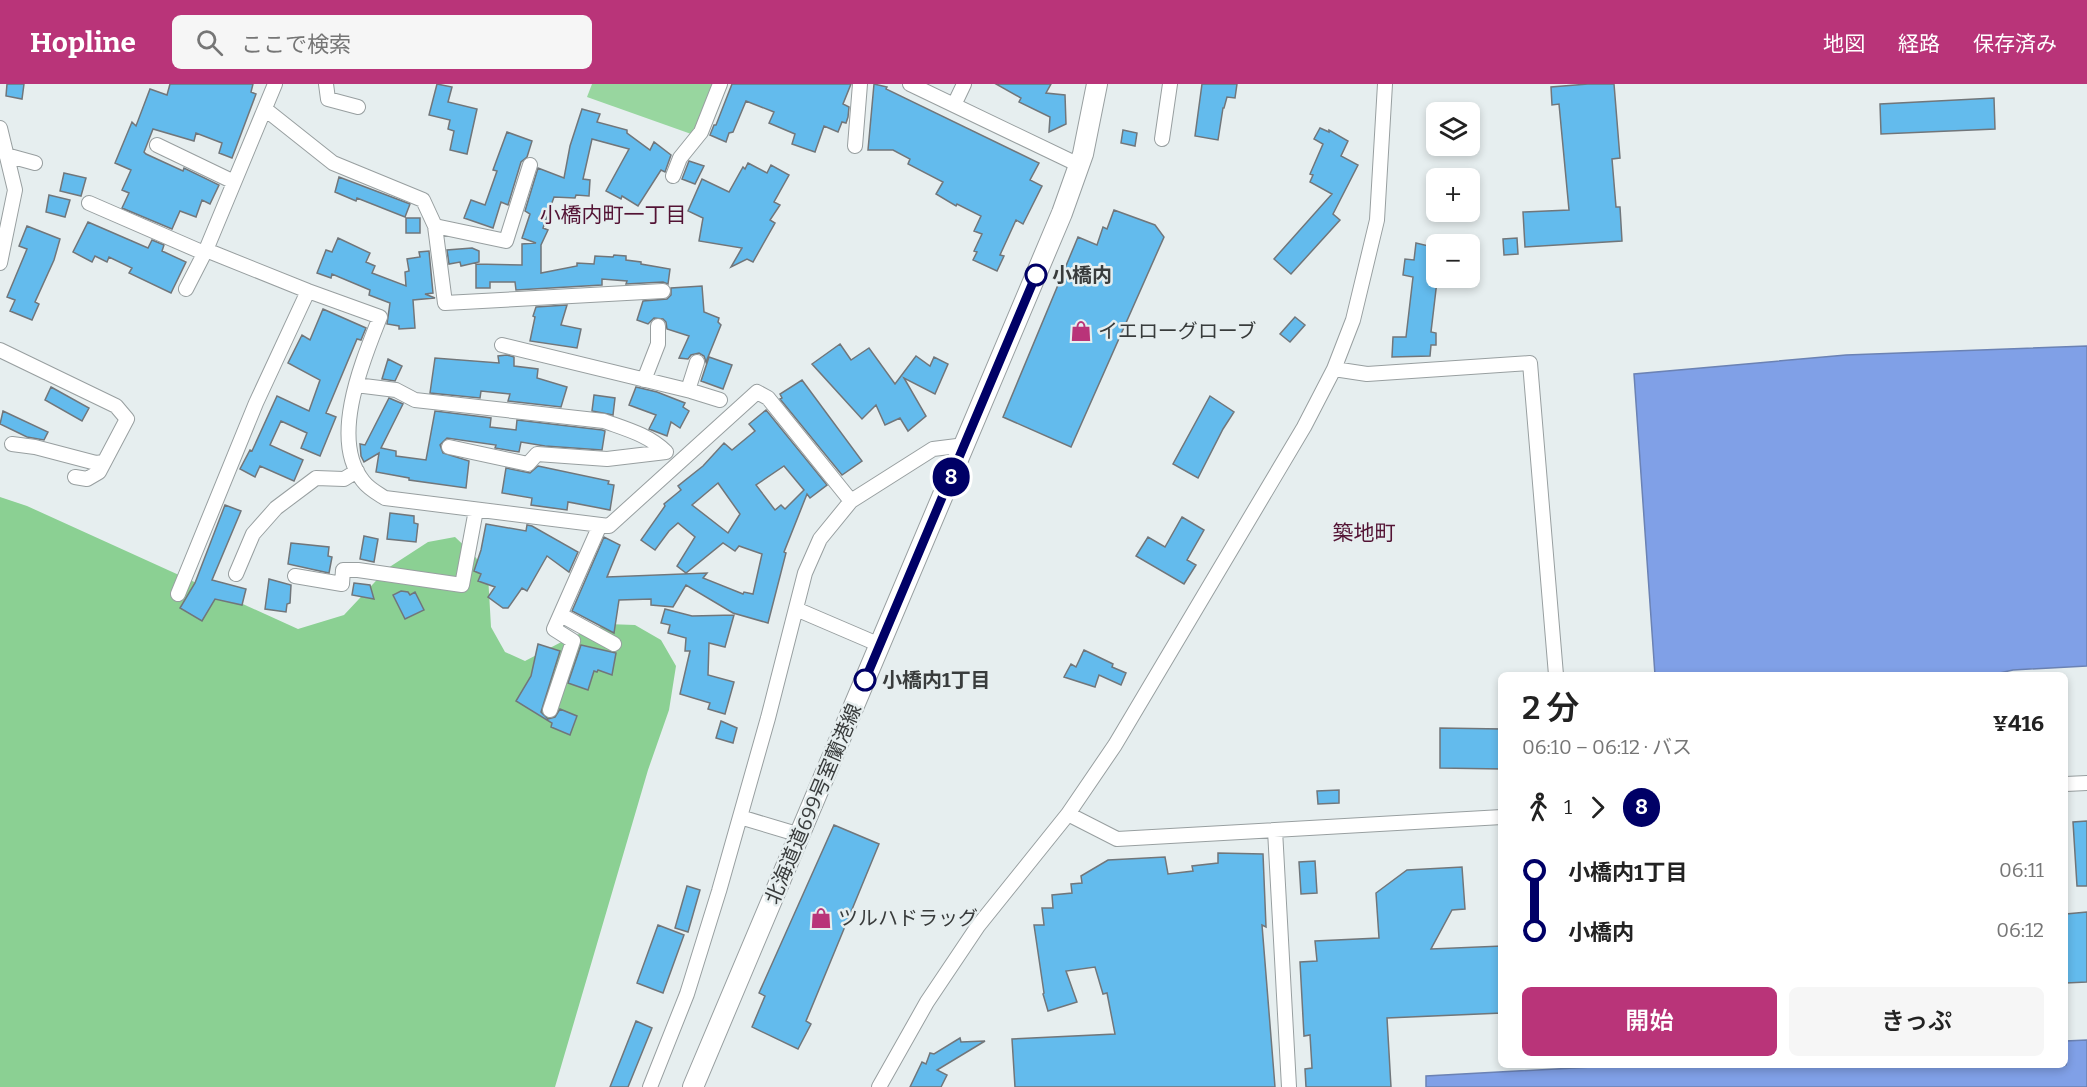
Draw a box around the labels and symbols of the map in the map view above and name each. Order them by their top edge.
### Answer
district label: 小橋内町一丁目 [540,202,687,228]
place label: 小橋内 [1052,263,1112,287]
marker: 小橋内 [1025,264,1047,286]
shop icon: イエローグローブ [1069,319,1093,343]
place label: イエローグローブ [1098,319,1257,343]
line badge: 8 [932,458,970,496]
district label: 築地町 [1333,520,1396,546]
place label: 小橋内1丁目 [882,668,991,692]
marker: 小橋内1丁目 [854,669,876,691]
street label: 北海道道699号室蘭港線 [760,700,866,908]
shop icon: ツルハドラッグ [809,906,833,930]
place label: ツルハドラッグ [838,906,978,930]

